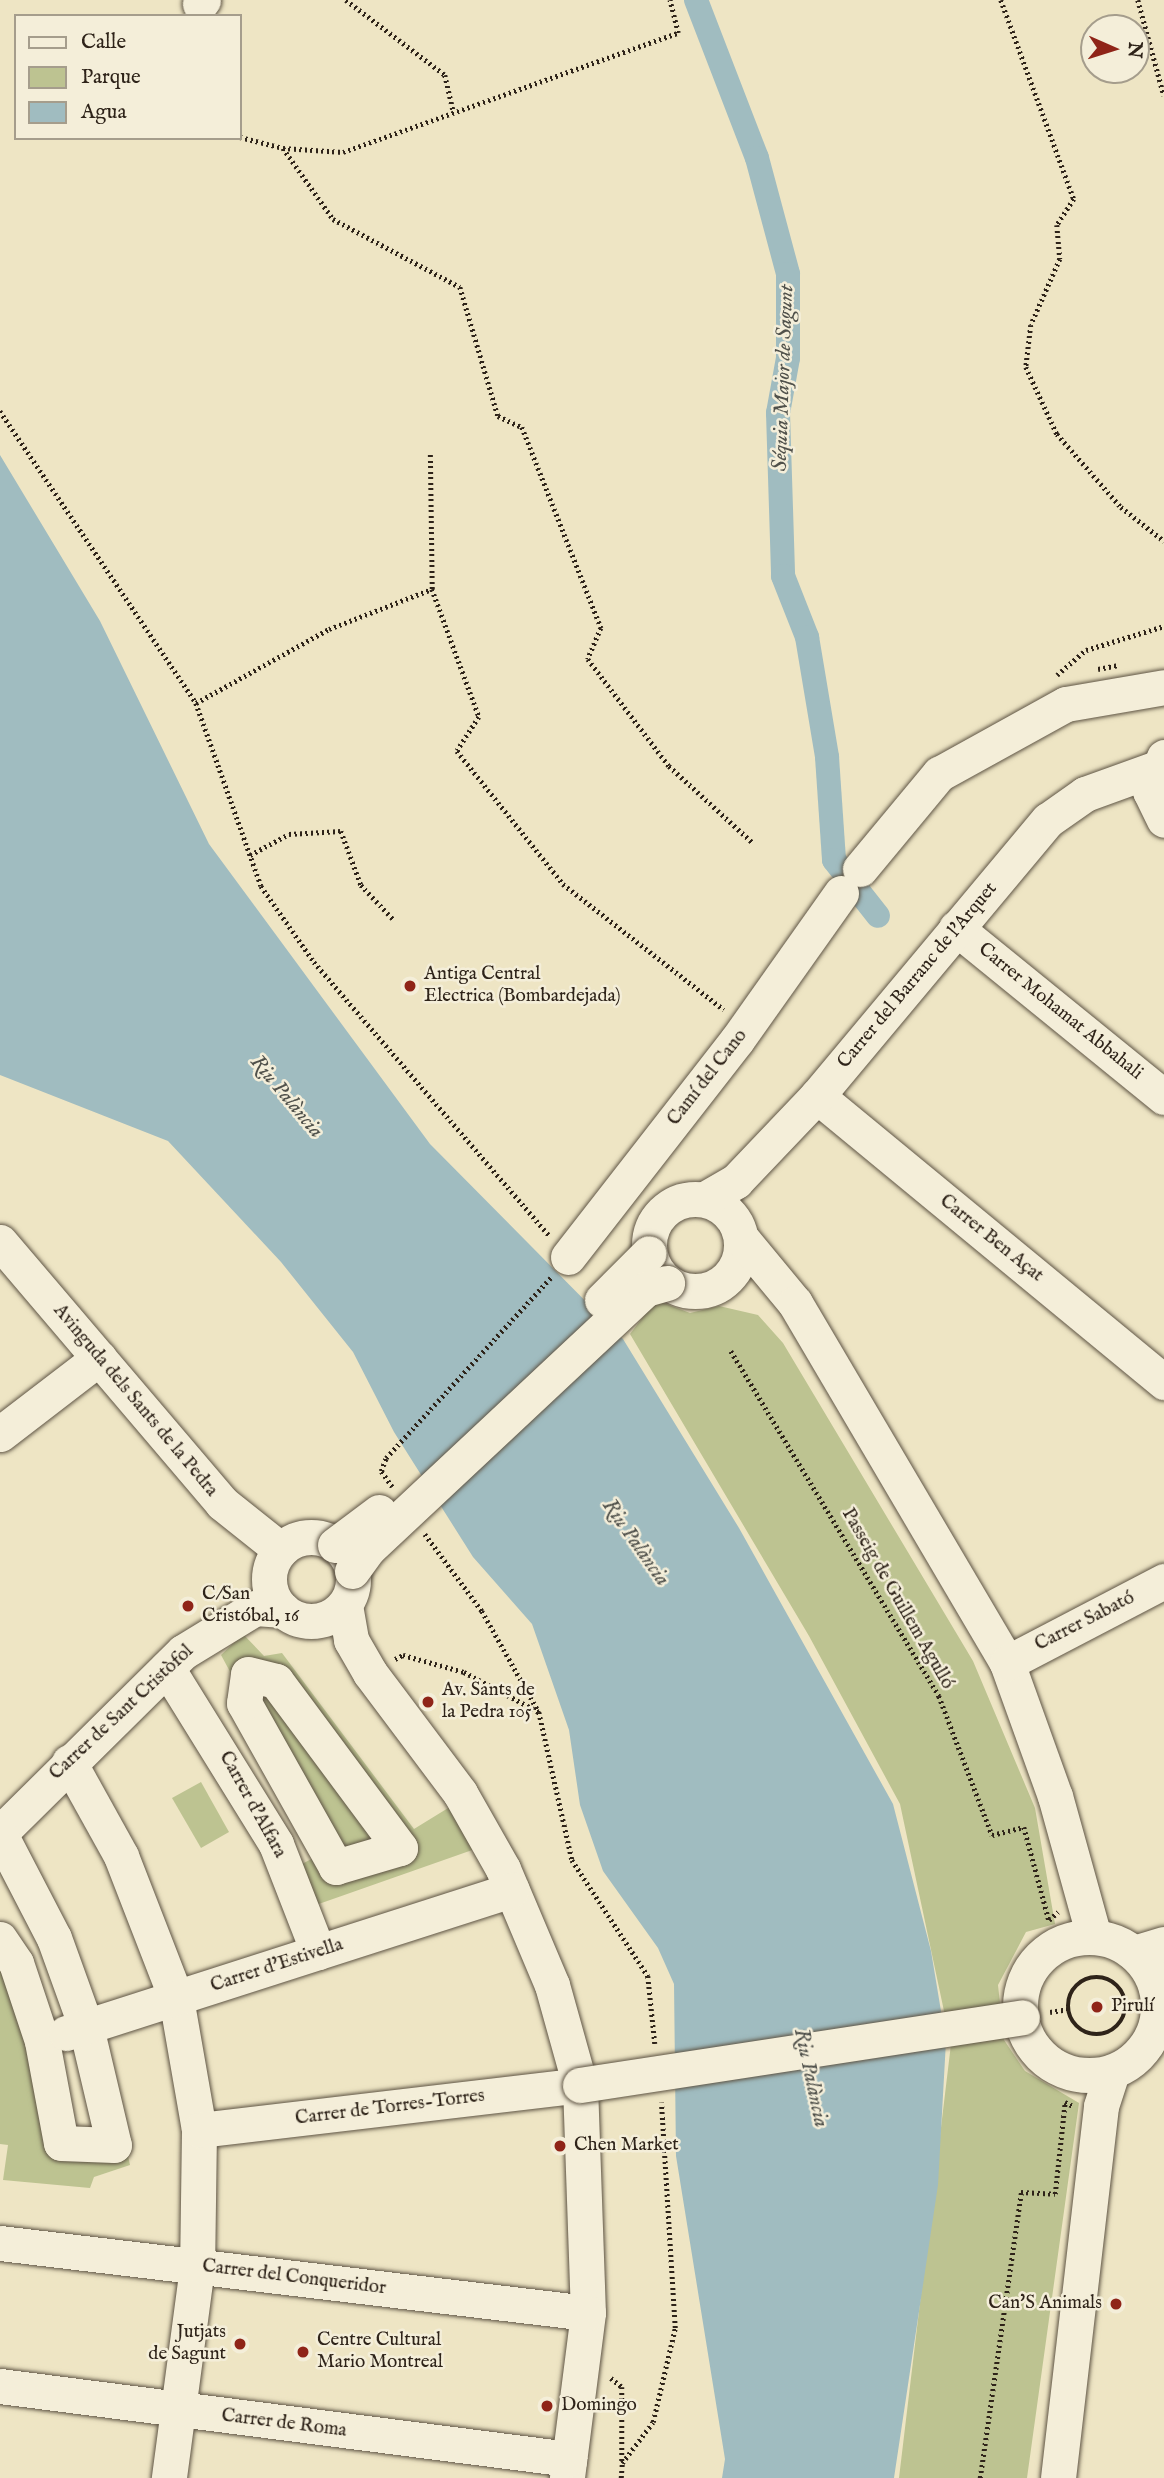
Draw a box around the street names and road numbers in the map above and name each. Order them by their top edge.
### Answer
street label: Carrer del Barranc de l'Arquet [833,878,1003,1074]
street label: Carrer Mohamat Abbahali [973,939,1147,1085]
street label: Camí del Cano [663,1025,753,1131]
street label: Carrer Ben Açat [935,1190,1047,1288]
street label: Avinguda dels Sants de la Pedra [48,1300,222,1502]
street label: Passeig de Guillem Agulló [836,1504,958,1694]
street label: Carrer Sabató [1031,1587,1139,1657]
street label: Carrer de Sant Cristòfol [45,1640,199,1786]
street label: Carrer d'Alfara [213,1748,291,1862]
street label: Carrer d'Estivella [208,1934,346,1998]
street label: Carrer de Torres-Torres [294,2085,486,2131]
street label: Carrer del Conqueridor [201,2255,387,2301]
street label: Carrer de Roma [220,2405,348,2443]

